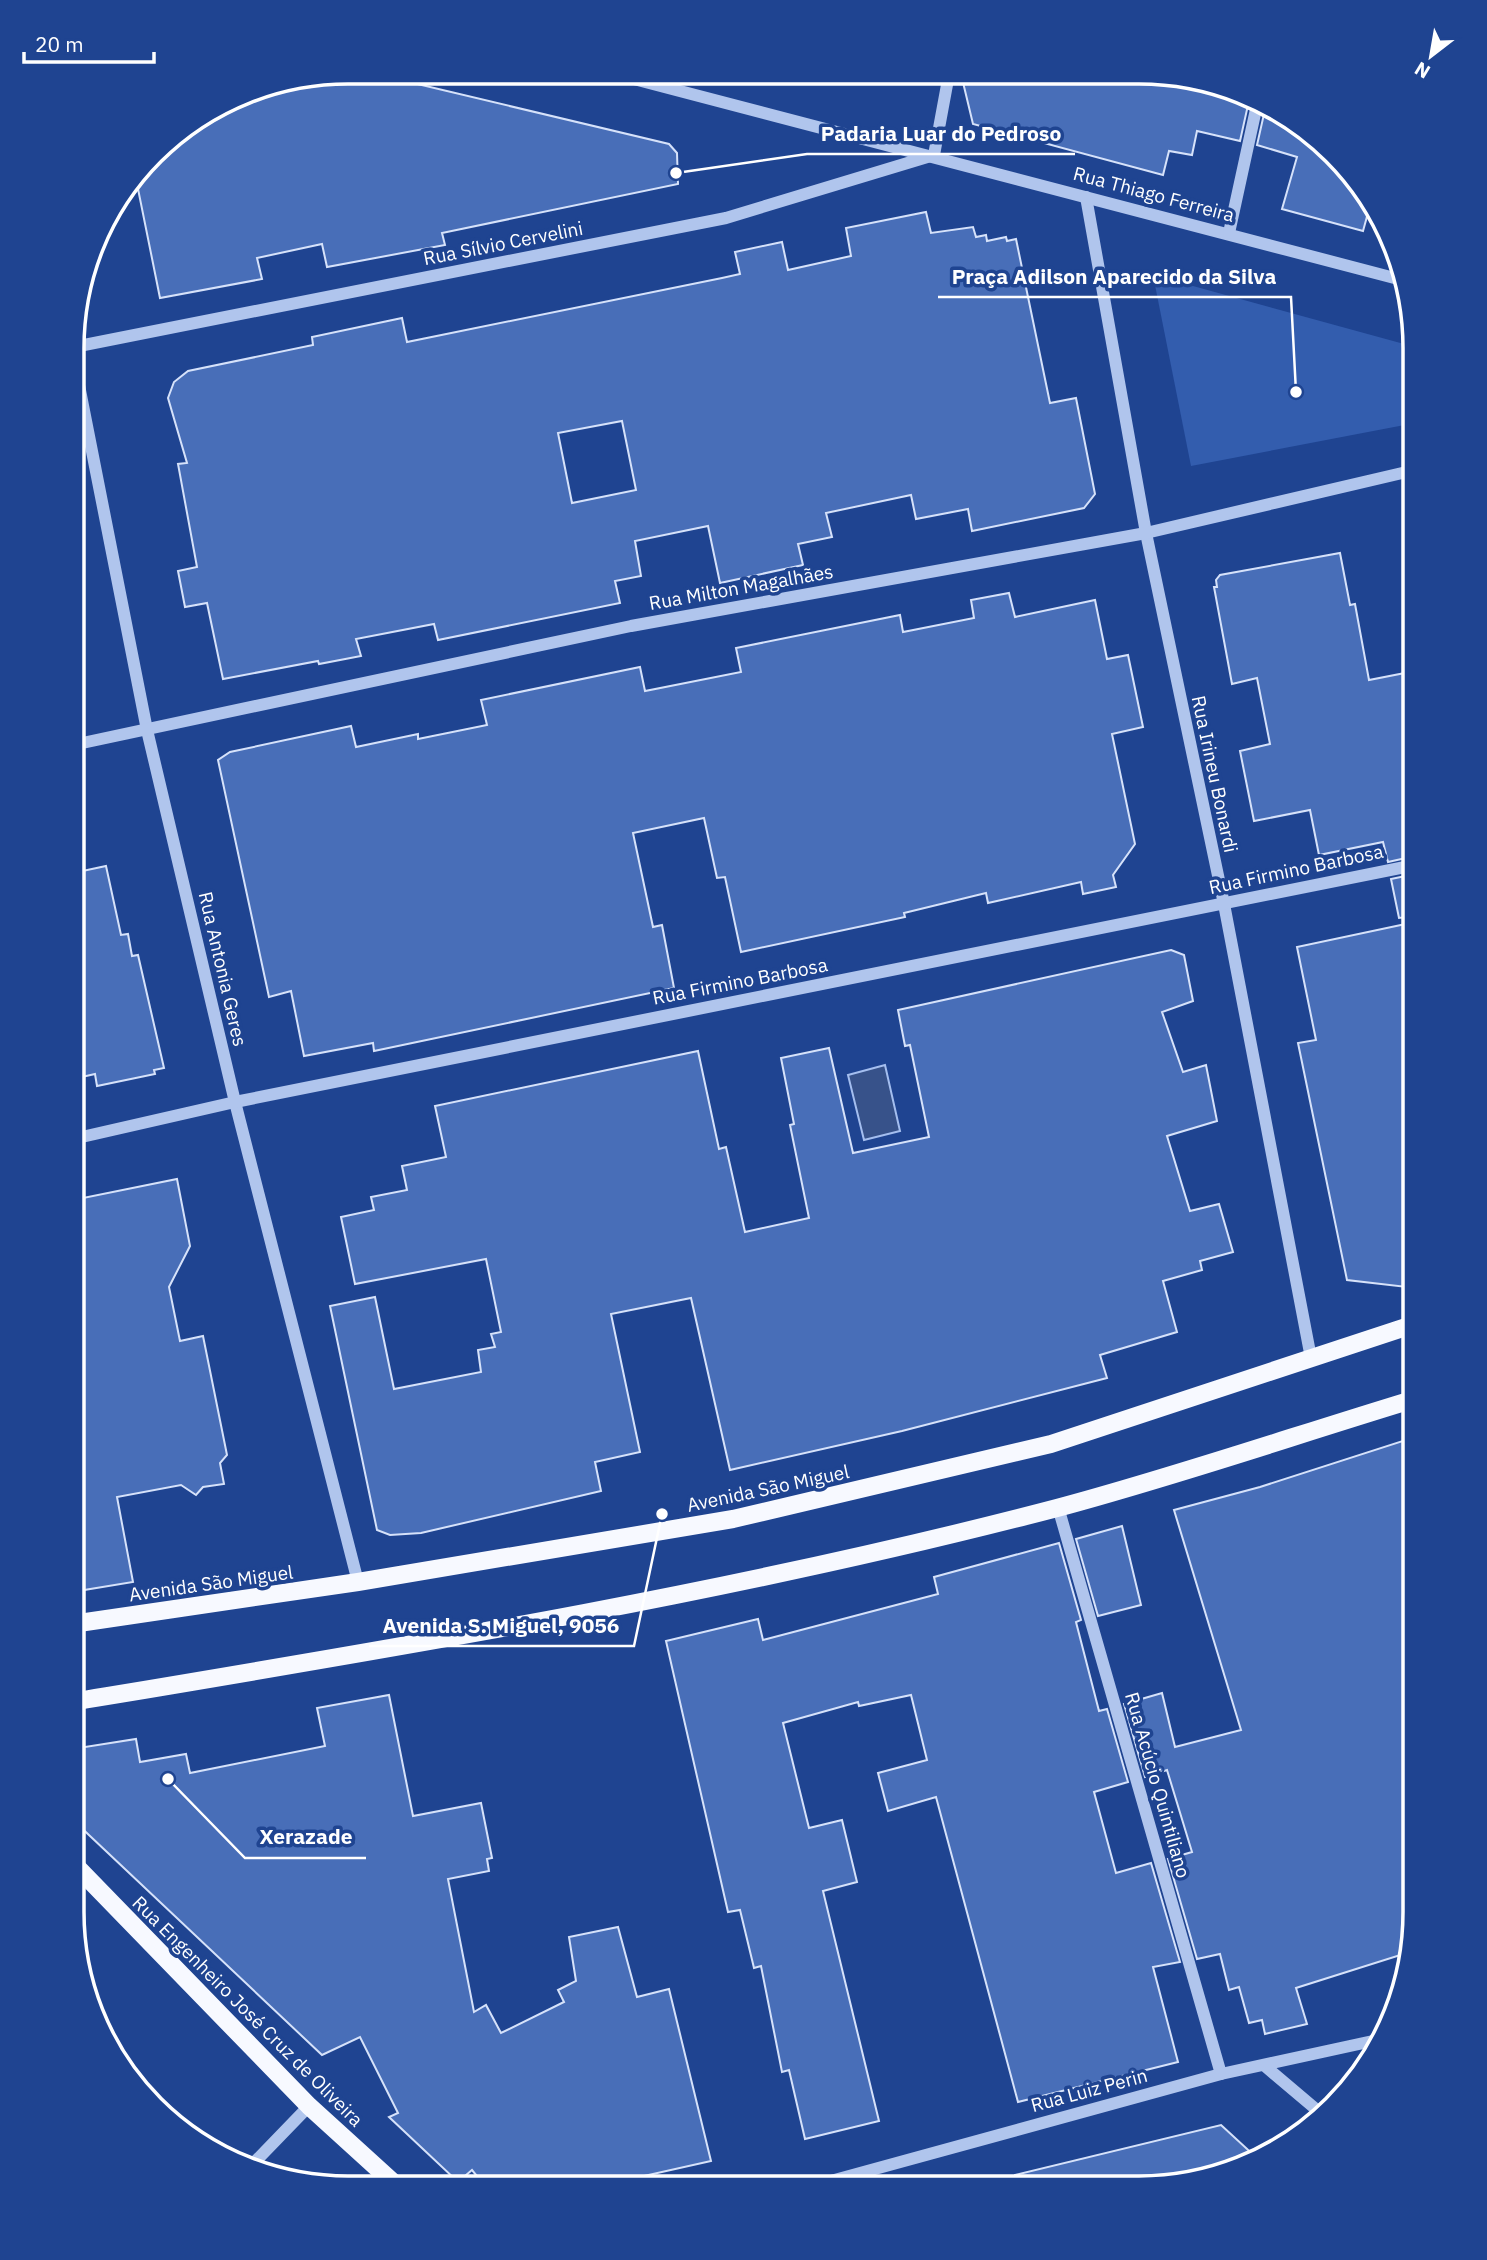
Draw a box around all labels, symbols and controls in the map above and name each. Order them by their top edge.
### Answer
scale bar [24,21,154,65]
north arrow [1396,21,1466,91]
text: 20 m [35,30,84,58]
text: N [1410,57,1434,84]
callout: Padaria Luar do Pedroso [807,112,1075,154]
text: Padaria Luar do Pedroso [821,119,1061,147]
street label: Rua Thiago Ferreira [1071,161,1237,227]
street label: Rua Sílvio Cervelini [421,216,585,270]
callout: Praça Adilson Aparecido da Silva [938,255,1291,297]
text: Praça Adilson Aparecido da Silva [952,262,1276,290]
street label: Rua Milton Magalhães [647,559,835,615]
street label: Rua Irineu Bonardi [1187,693,1243,855]
street label: Rua Firmino Barbosa [1207,839,1385,899]
street label: Rua Antonia Geres [194,889,252,1049]
street label: Rua Firmino Barbosa [650,952,830,1010]
street label: Avenida São Miguel [685,1459,851,1517]
street label: Avenida São Miguel [127,1560,295,1606]
callout: Avenida S. Miguel, 9056 [369,1604,634,1646]
text: Avenida S. Miguel, 9056 [383,1611,619,1639]
street label: Rua Acúcio Quintiliano [1120,1689,1196,1881]
callout: Xerazade [245,1816,366,1858]
text: Xerazade [259,1822,353,1850]
street label: Rua Engenheiro José Cruz de Oliveira [128,1891,368,2131]
street label: Rua Luiz Perin [1028,2063,1150,2117]

